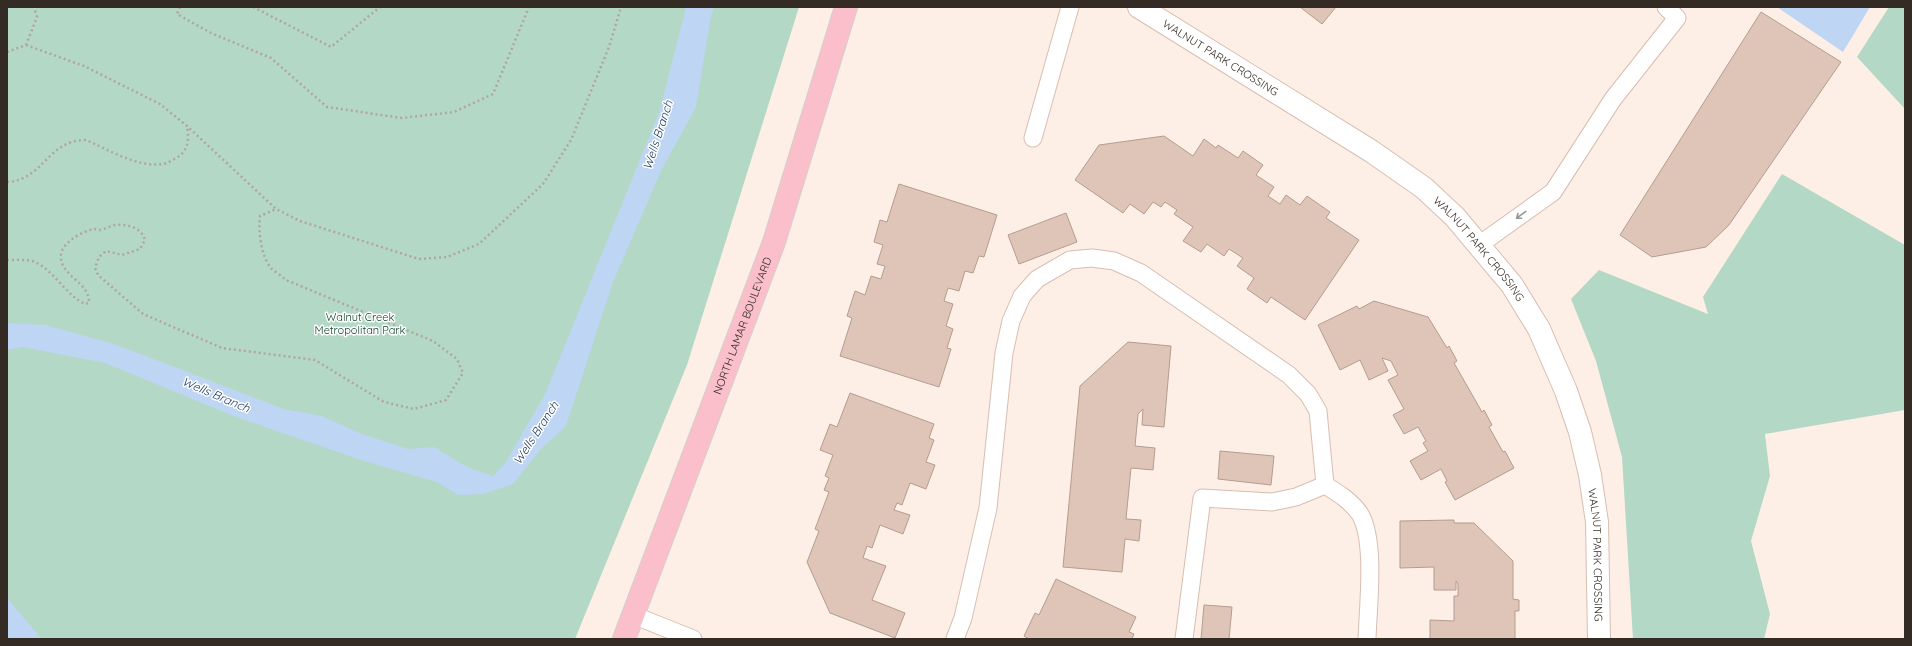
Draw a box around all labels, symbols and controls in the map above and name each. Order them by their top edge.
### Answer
street label: WALNUT PARK CROSSING [1160,16,1281,99]
water label: Wells Branch [639,98,676,171]
street label: WALNUT PARK CROSSING [1431,193,1527,304]
one-way arrow [1516,211,1527,219]
street label: NORTH LAMAR BOULEVARD [710,255,775,396]
park label: Walnut Creek Metropolitan Park [315,310,406,337]
water label: Wells Branch [180,374,252,416]
water label: Wells Branch [510,398,562,467]
street label: WALNUT PARK CROSSING [1585,487,1606,622]

